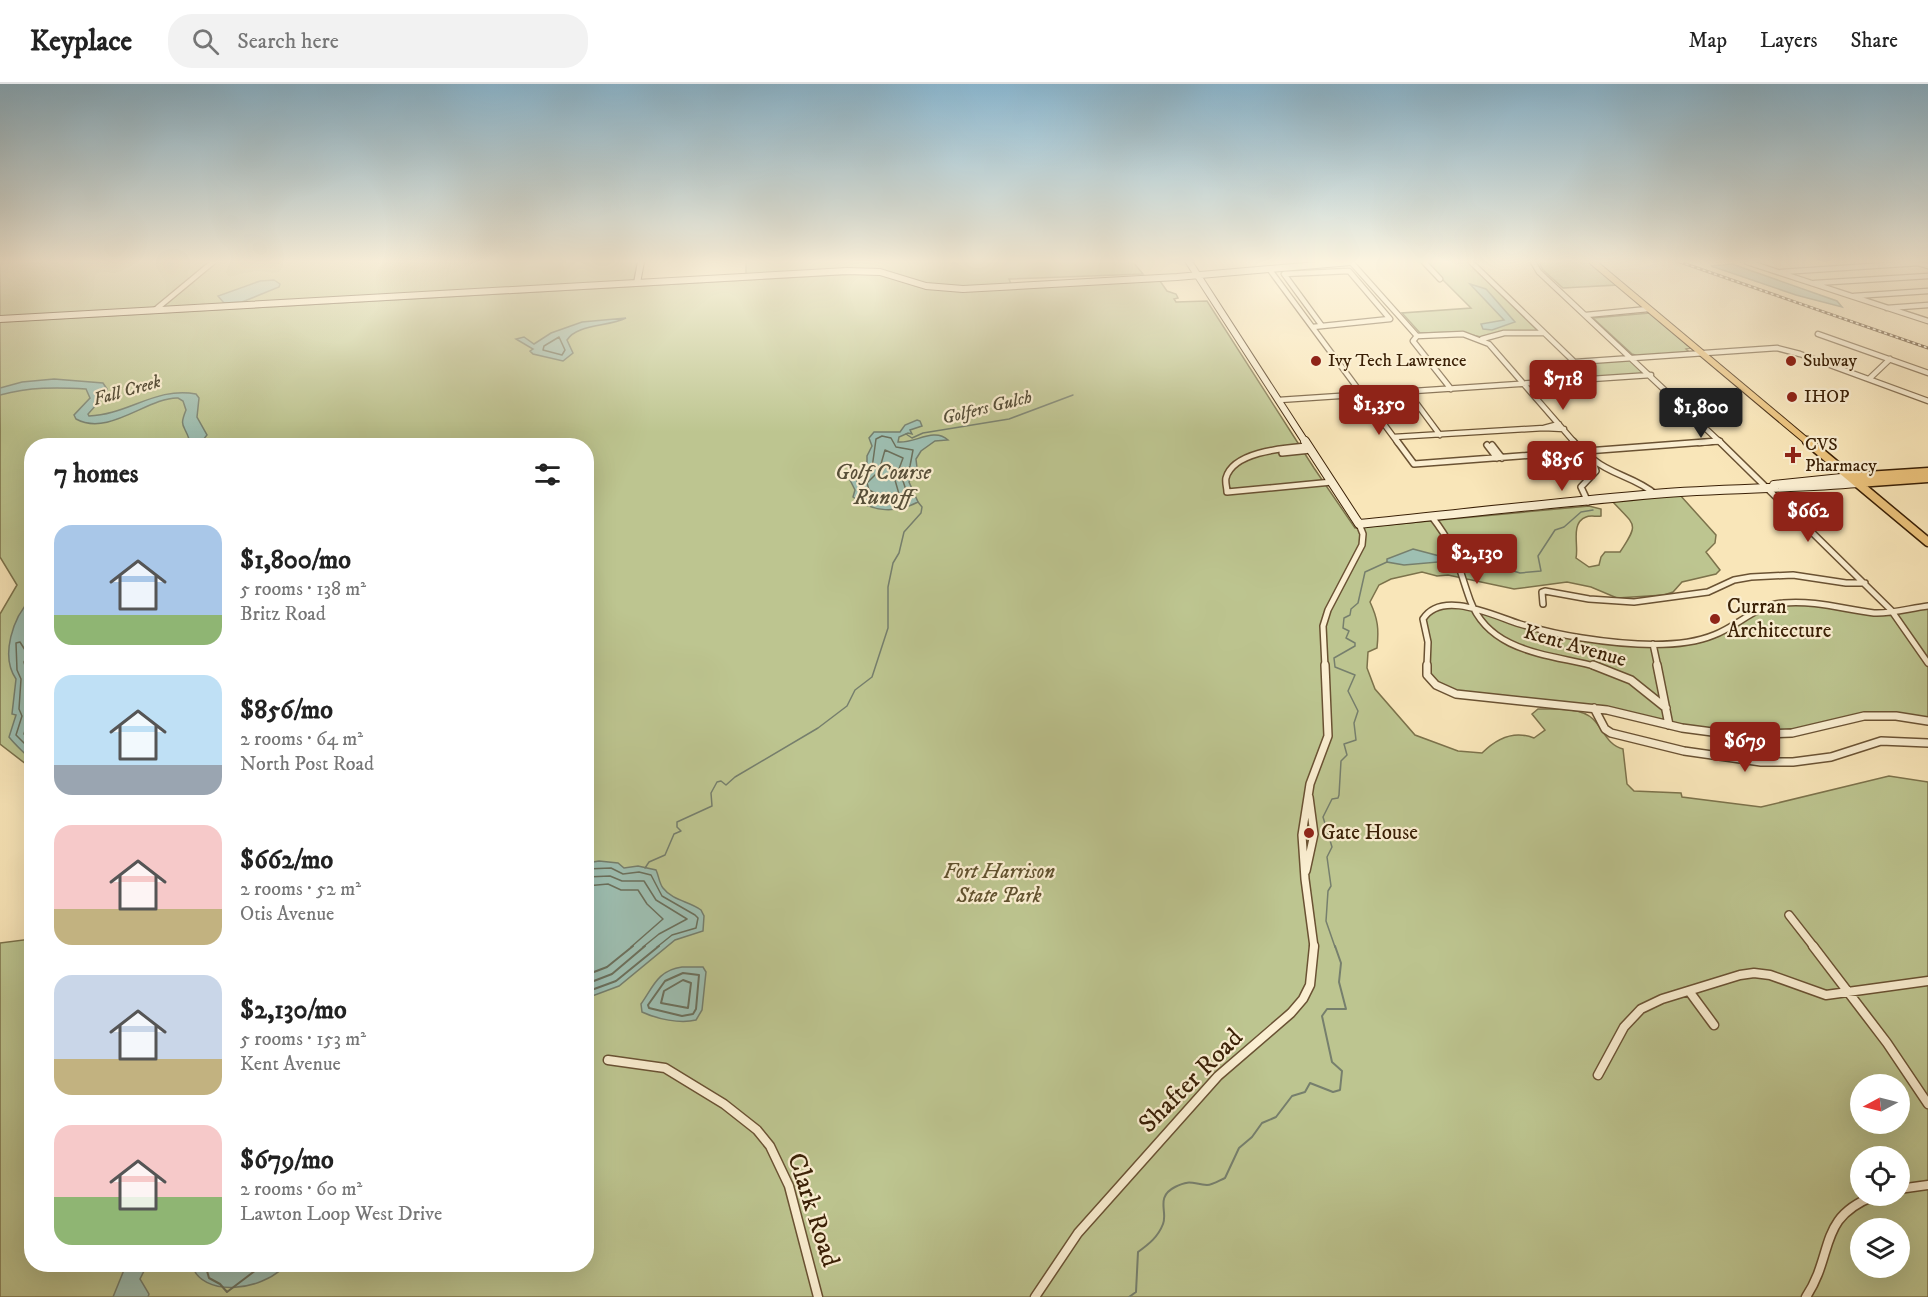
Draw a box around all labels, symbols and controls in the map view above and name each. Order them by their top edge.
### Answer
search box [168,14,588,68]
text: Keyplace [30,24,132,59]
icon: search [189,25,222,58]
text: Search here [237,28,339,55]
text: Map [1688,28,1727,54]
text: Layers [1760,28,1818,54]
text: Share [1851,28,1898,54]
place label: Ivy Tech Lawrence [1328,350,1466,372]
place label: Subway [1803,350,1858,372]
marker: Ivy Tech Lawrence [1309,354,1323,368]
marker: Subway [1784,354,1798,368]
pin: $718 [1527,360,1599,411]
text: $718 [1544,367,1582,392]
water label: Fall Creek [91,371,164,411]
pin: $1,350 [1330,385,1428,436]
water label: Golfers Gulch [940,386,1034,430]
place label: IHOP [1804,386,1849,408]
pin: $1,800 [1652,388,1750,439]
marker: IHOP [1785,390,1799,404]
text: $1,350 [1353,392,1405,417]
text: $1,800 [1673,395,1729,420]
place label: CVS Pharmacy [1805,434,1877,477]
pin: $856 [1526,441,1598,492]
text: $856 [1541,448,1583,473]
marker: CVS Pharmacy [1786,448,1800,462]
text: 7 homes [54,458,138,491]
icon: filters [531,458,564,491]
water label: Golf Course Runoff [835,459,931,511]
pin: $662 [1772,492,1844,543]
text: $662 [1787,499,1829,524]
pin: $2,130 [1428,534,1526,585]
text: $2,130 [1451,541,1503,566]
text: $1,800/mo [240,544,351,577]
icon: home [102,549,174,621]
text: 5 rooms · 138 m² [240,577,366,602]
place label: Curran Architecture [1727,594,1832,644]
text: Britz Road [240,602,326,627]
marker: Curran Architecture [1708,612,1722,626]
street label: Kent Avenue [1521,619,1630,673]
text: $856/mo [240,694,333,727]
icon: home [102,699,174,771]
pin: $679 [1709,722,1781,773]
text: 2 rooms · 64 m² [240,727,363,752]
text: $679 [1724,729,1766,754]
text: North Post Road [240,752,374,777]
place label: Gate House [1321,820,1418,846]
marker: Gate House [1302,826,1316,840]
text: $662/mo [240,844,333,877]
icon: home [102,849,174,921]
park label: Fort Harrison State Park [943,859,1055,909]
text: 2 rooms · 52 m² [240,877,361,902]
text: Otis Avenue [240,902,334,927]
text: $2,130/mo [240,994,347,1027]
icon: home [102,999,174,1071]
street label: Shafter Road [1132,1022,1250,1140]
text: 5 rooms · 153 m² [240,1027,366,1052]
text: Kent Avenue [240,1052,341,1077]
north arrow [1850,1074,1910,1134]
map controls [1850,1074,1910,1278]
text: $679/mo [240,1144,334,1177]
button: locate [1850,1146,1910,1206]
icon: home [102,1149,174,1221]
street label: Clark Road [779,1149,847,1271]
text: 2 rooms · 60 m² [240,1177,362,1202]
text: Lawton Loop West Drive [240,1202,442,1227]
button: layers [1850,1218,1910,1278]

